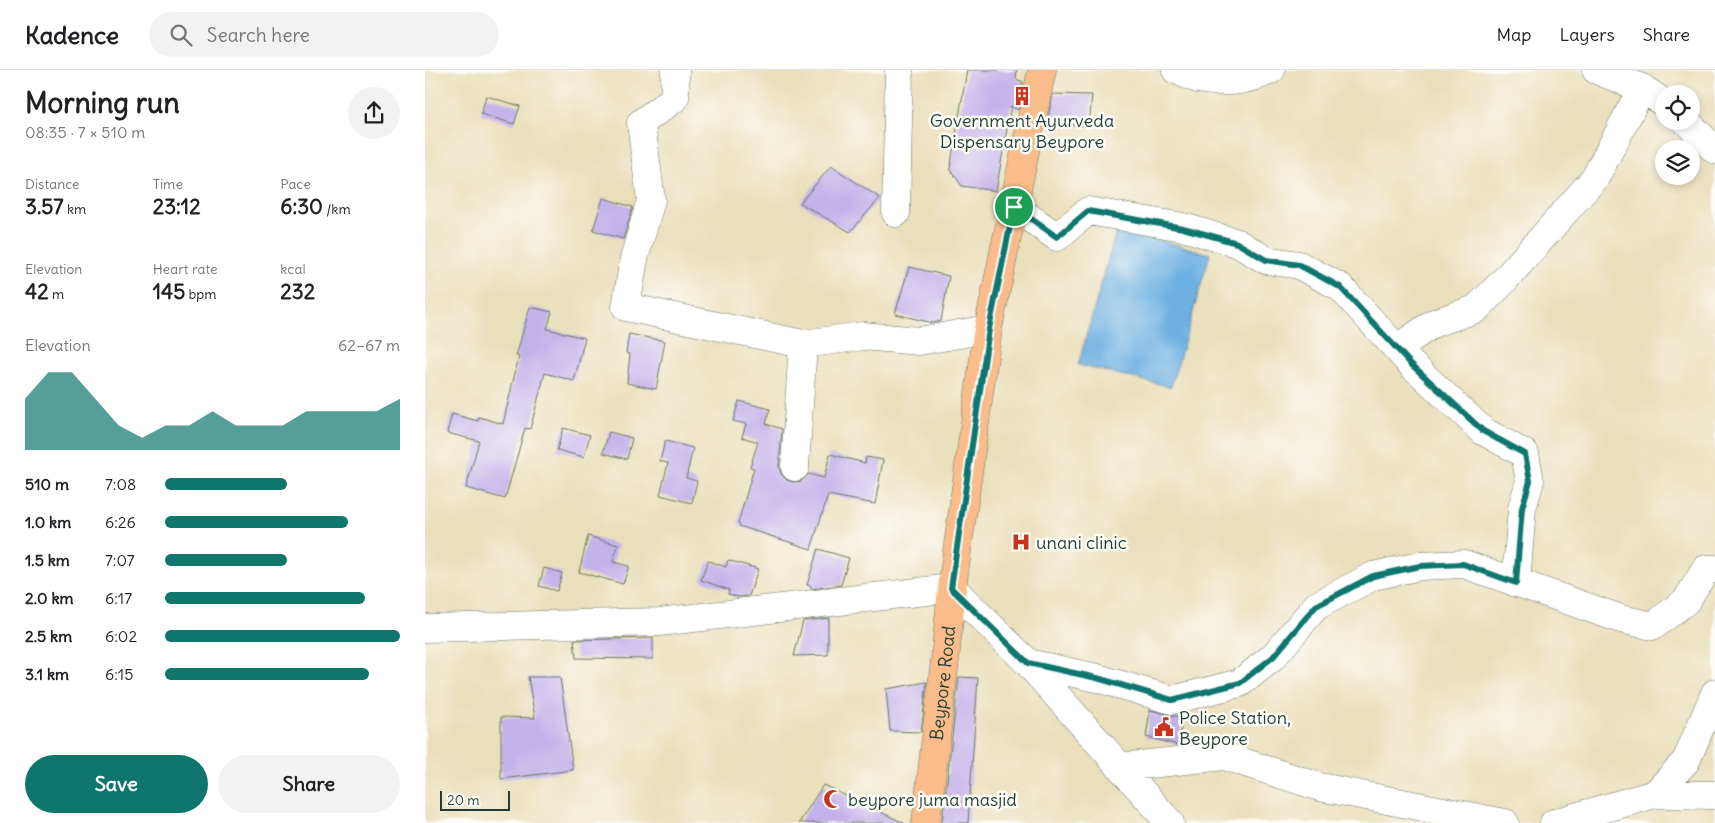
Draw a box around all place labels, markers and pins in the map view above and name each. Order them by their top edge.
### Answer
building icon: Government Ayurveda Dispensary Beypore [1011,85,1033,107]
place label: Government Ayurveda Dispensary Beypore [930,109,1114,153]
pin [993,186,1035,228]
hospital icon: unani clinic [1010,531,1032,553]
place label: unani clinic [1036,531,1127,554]
place label: Police Station, Beypore [1179,706,1291,750]
public building icon: Police Station, Beypore [1153,716,1175,738]
mosque icon: beypore juma masjid [822,788,844,810]
place label: beypore juma masjid [848,788,1017,811]

